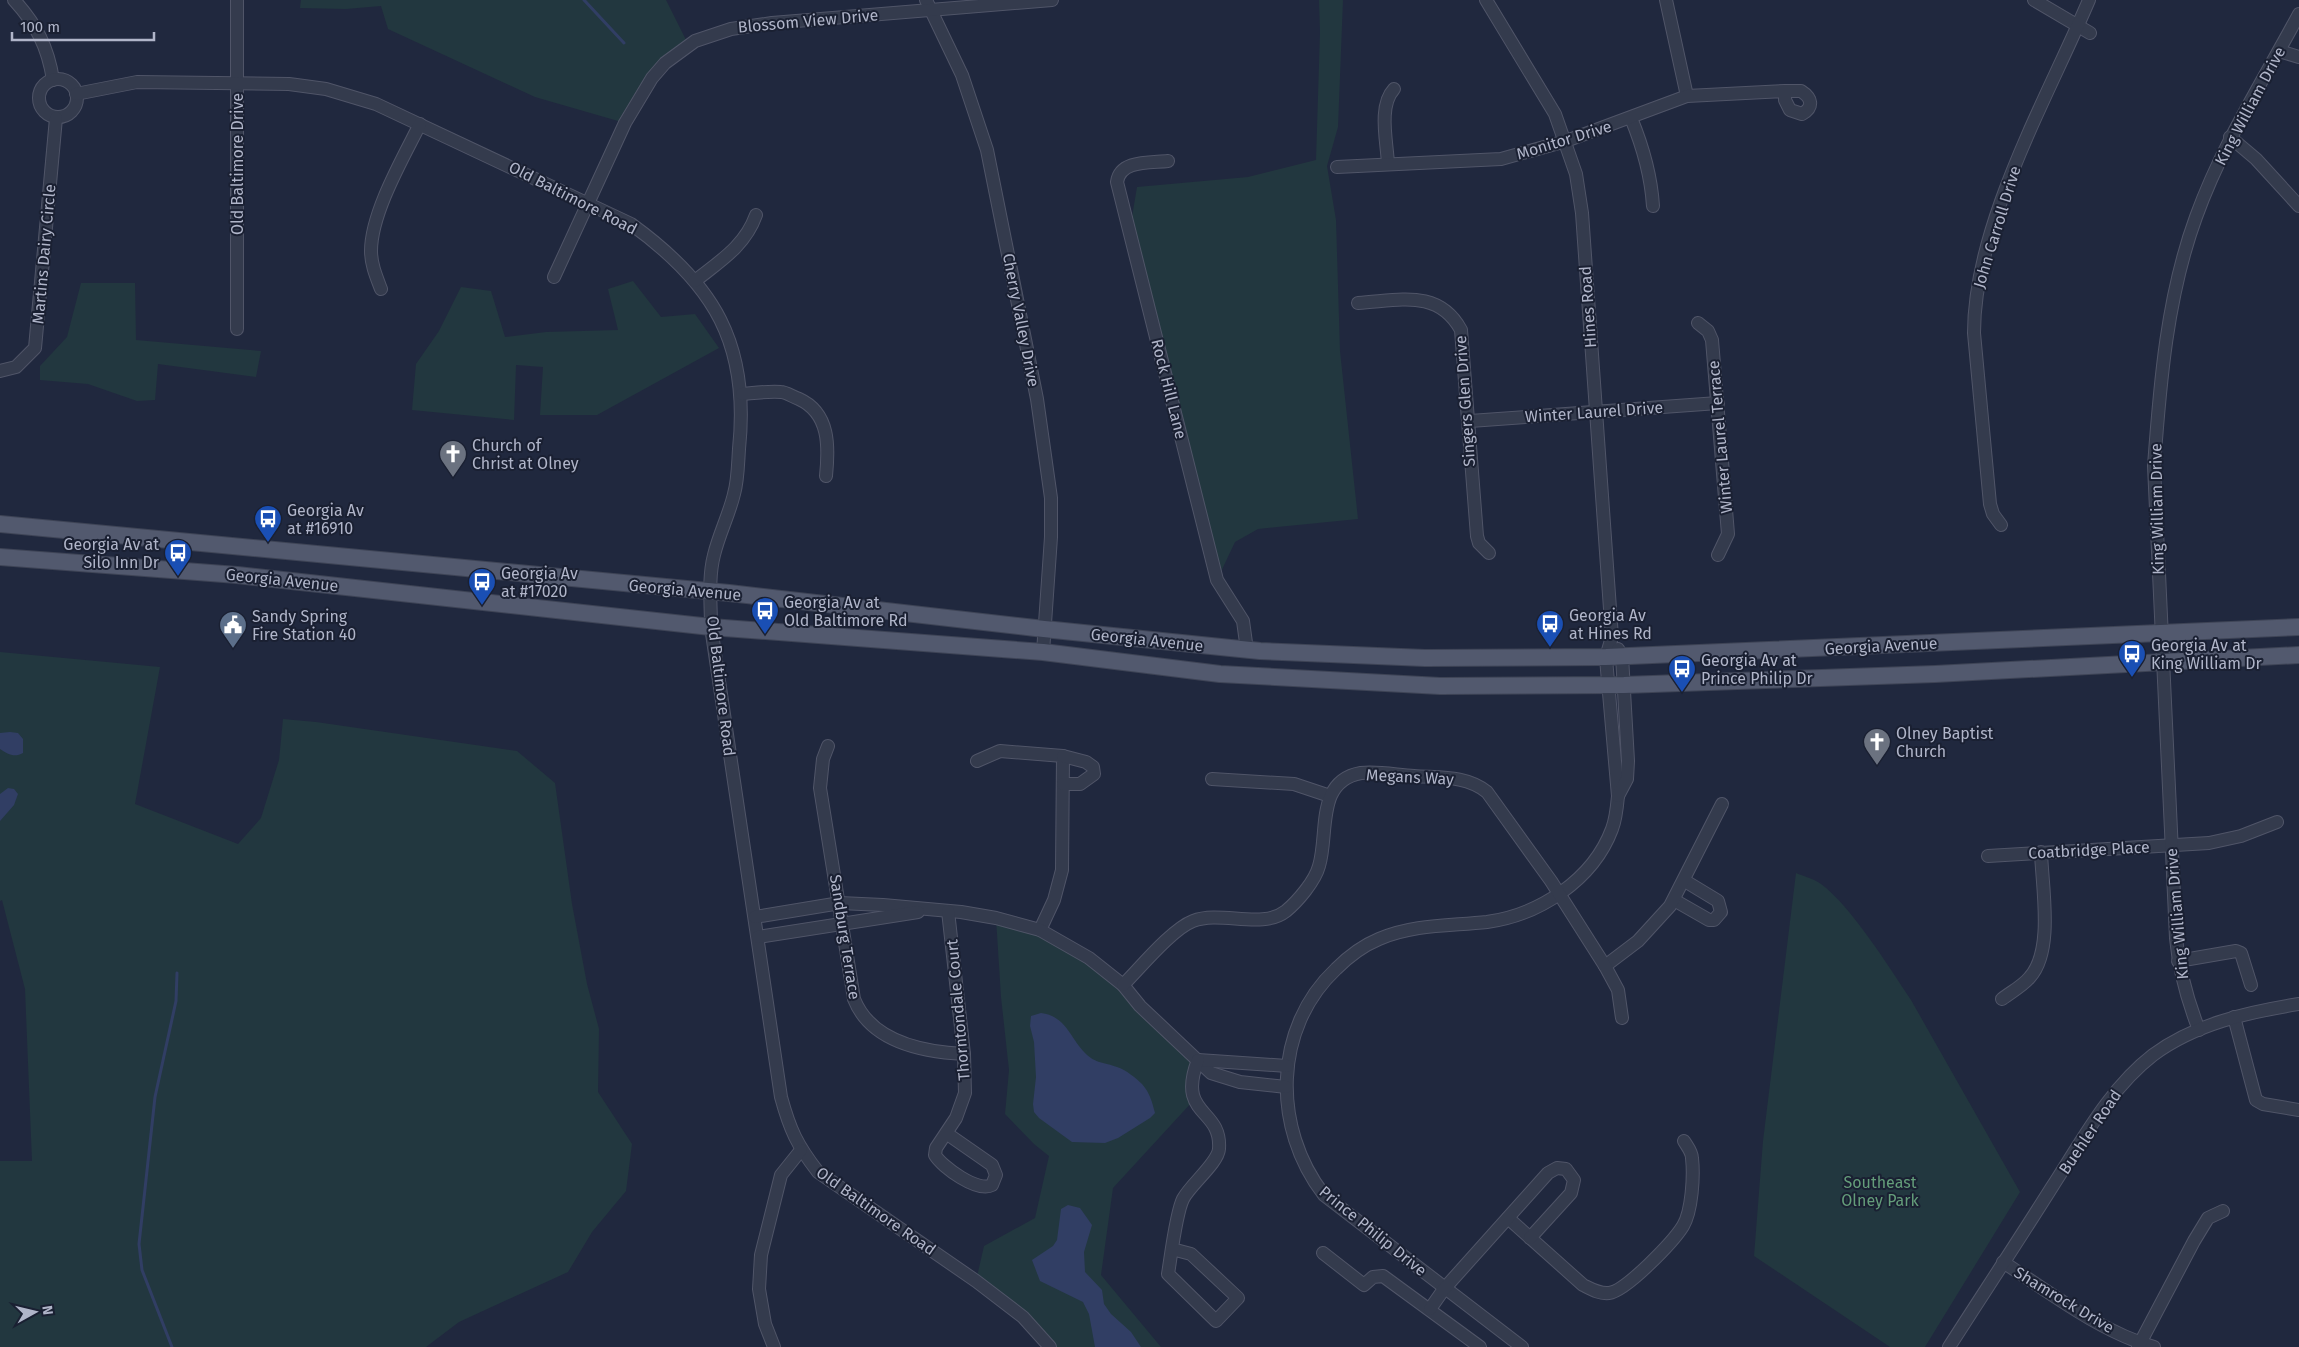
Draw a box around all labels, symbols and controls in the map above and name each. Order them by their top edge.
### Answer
street label: Blossom View Drive [737,5,879,37]
scale bar [12,10,155,42]
text: 100 m [20,18,60,36]
street label: King William Drive [2211,43,2289,169]
street label: Old Baltimore Drive [228,93,247,235]
street label: Monitor Drive [1514,117,1614,163]
street label: Old Baltimore Road [506,157,640,239]
street label: John Carroll Drive [1969,163,2025,291]
street label: Martins Dairy Circle [28,183,60,325]
street label: Cherry Valley Drive [999,252,1043,388]
street label: Hines Road [1576,265,1600,349]
street label: Singers Glen Drive [1451,335,1479,467]
street label: Rock Hill Lane [1147,337,1191,441]
street label: Winter Laurel Terrace [1704,360,1736,514]
street label: Winter Laurel Drive [1524,398,1664,426]
place label: Church of Christ at Olney [472,436,579,473]
church icon: Church of Christ at Olney [438,439,468,478]
street label: King William Drive [2146,443,2168,575]
place label: Georgia Av at #16910 [287,501,364,538]
bus stop icon: Georgia Av at #16910 [253,504,283,543]
place label: Georgia Av at Silo Inn Dr [63,535,160,572]
bus stop icon: Georgia Av at Silo Inn Dr [163,538,193,577]
place label: Georgia Av at #17020 [501,564,578,601]
street label: Georgia Avenue [225,565,339,595]
bus stop icon: Georgia Av at #17020 [467,567,497,606]
street label: Georgia Avenue [628,576,742,604]
place label: Georgia Av at Old Baltimore Rd [784,593,907,630]
bus stop icon: Georgia Av at Old Baltimore Rd [750,596,780,635]
place label: Georgia Av at Hines Rd [1569,606,1652,643]
place label: Sandy Spring Fire Station 40 [252,607,356,644]
bus stop icon: Georgia Av at Hines Rd [1535,609,1565,648]
public building icon: Sandy Spring Fire Station 40 [218,610,248,649]
street label: Old Baltimore Road [703,615,739,757]
street label: Georgia Avenue [1090,625,1204,655]
street label: Georgia Avenue [1824,634,1938,658]
place label: Georgia Av at King William Dr [2151,636,2262,673]
bus stop icon: Georgia Av at King William Dr [2117,639,2147,678]
place label: Georgia Av at Prince Philip Dr [1701,651,1813,688]
bus stop icon: Georgia Av at Prince Philip Dr [1667,654,1697,693]
place label: Olney Baptist Church [1896,724,1994,761]
church icon: Olney Baptist Church [1862,727,1892,766]
street label: Megans Way [1366,765,1455,789]
street label: Coatbridge Place [2028,837,2150,863]
street label: King William Drive [2162,848,2192,980]
street label: Sandburg Terrace [826,873,864,1001]
street label: Thorntondale Court [942,938,974,1081]
street label: Buehler Road [2055,1086,2125,1178]
street label: Old Baltimore Road [813,1163,939,1259]
park label: Southeast Olney Park [1841,1173,1919,1210]
street label: Prince Philip Drive [1315,1182,1431,1280]
street label: Shamrock Drive [2011,1263,2117,1337]
north arrow [10,1287,60,1337]
text: N [38,1304,56,1316]

